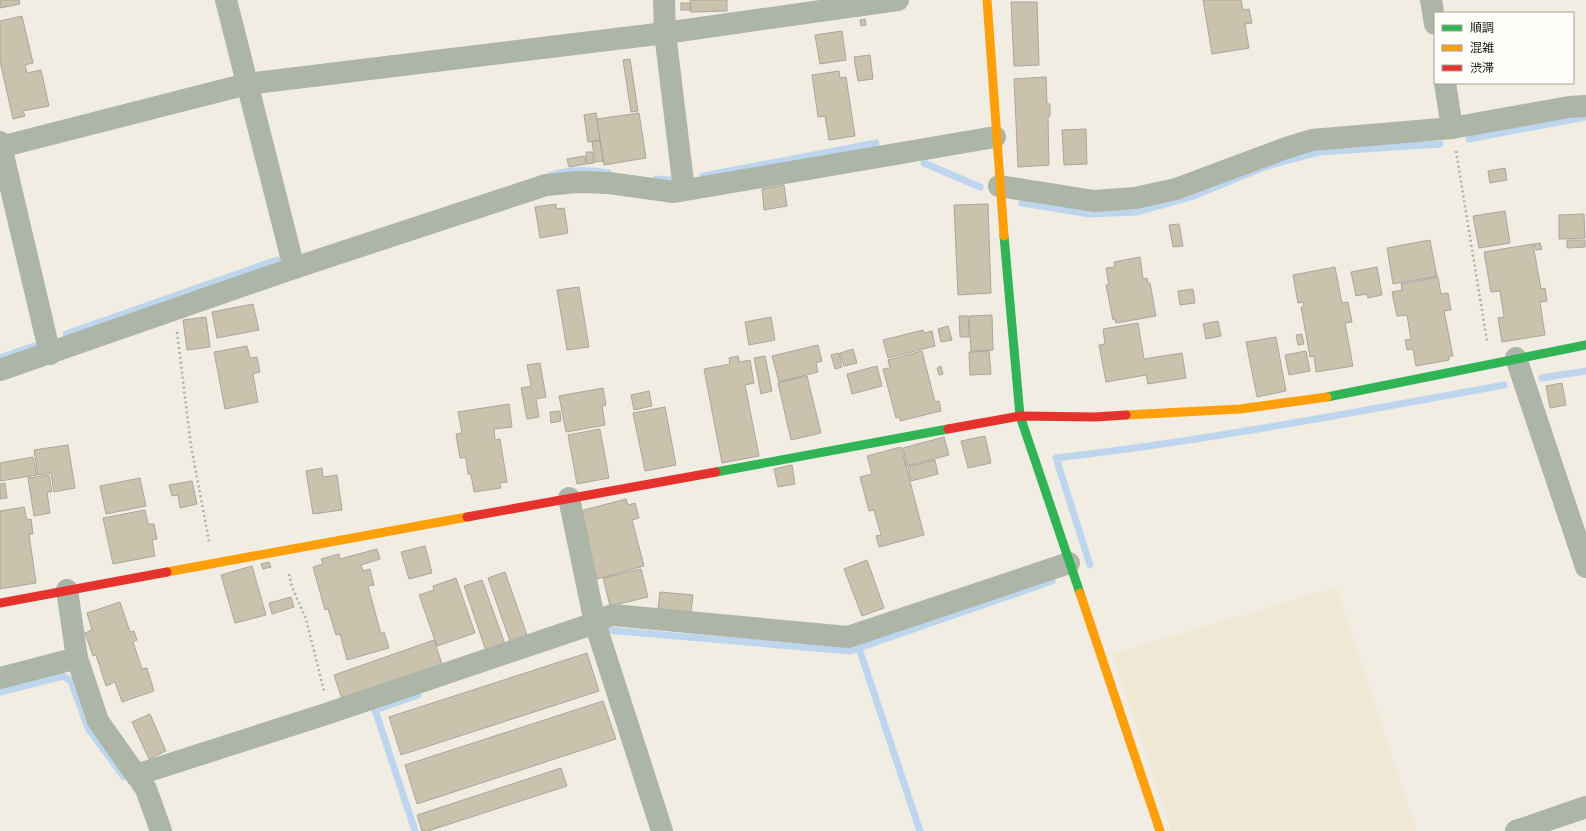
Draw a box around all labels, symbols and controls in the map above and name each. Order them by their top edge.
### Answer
legend [1434,12,1574,84]
text: 順調 [1470,20,1494,35]
text: 混雑 [1470,40,1494,55]
text: 渋滞 [1470,60,1494,75]

